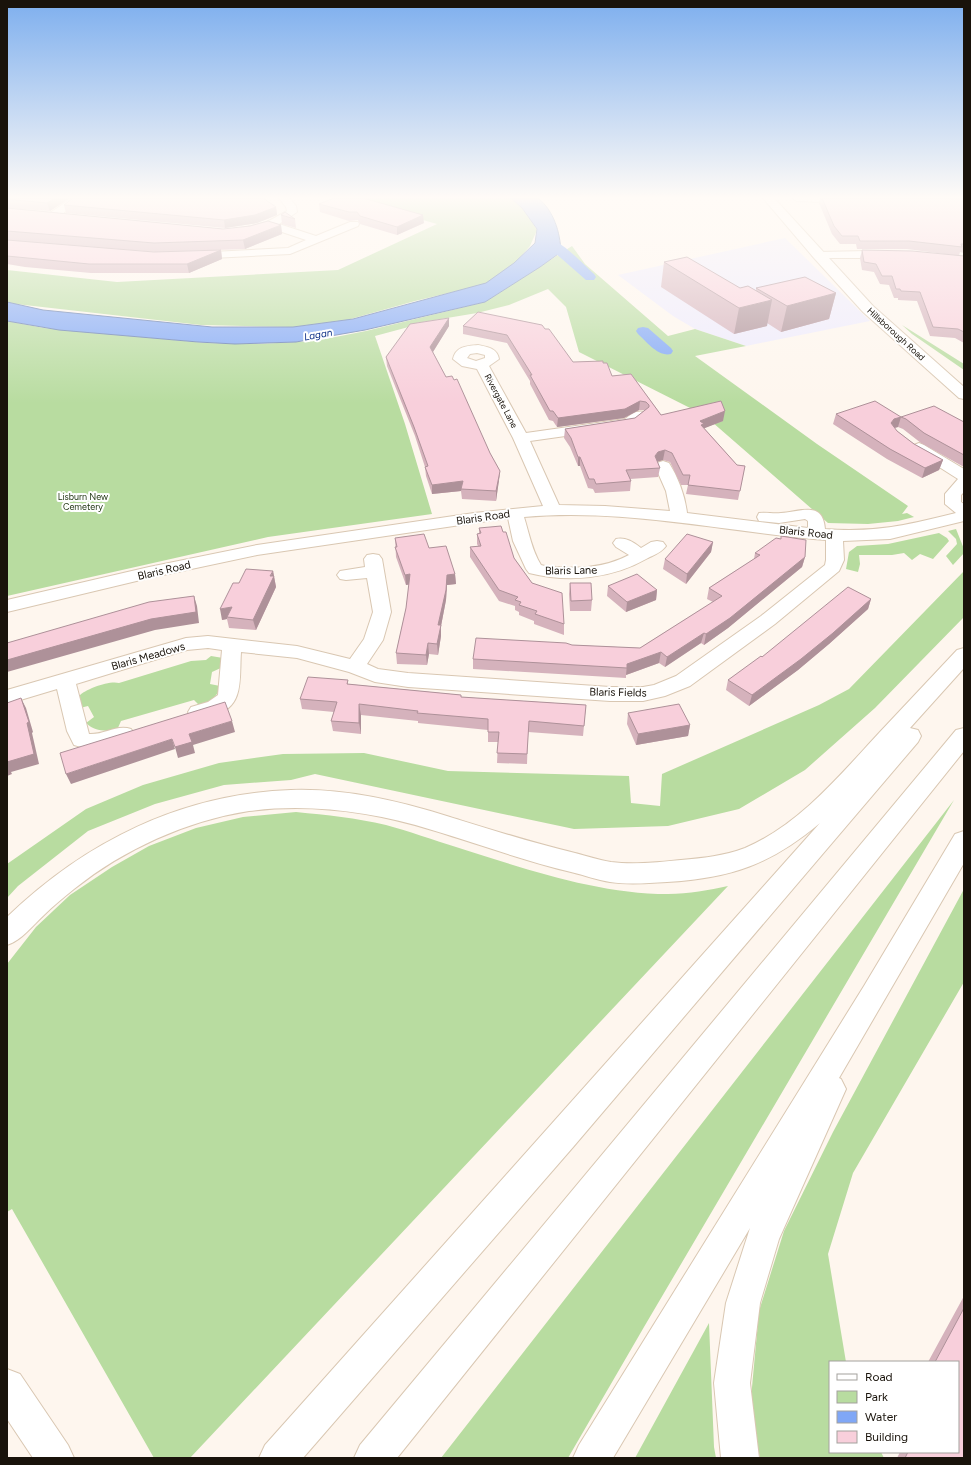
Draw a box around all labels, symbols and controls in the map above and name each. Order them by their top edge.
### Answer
street label: Hillsborough Road [865,305,928,362]
water label: Lagan [303,326,334,343]
street label: Rivergate Lane [483,372,520,430]
park label: Lisburn New Cemetery [58,491,108,512]
street label: Blaris Road [455,507,511,528]
street label: Blaris Road [778,523,834,542]
street label: Blaris Road [136,558,192,583]
street label: Blaris Lane [545,564,597,577]
street label: Blaris Meadows [110,640,187,673]
street label: Blaris Fields [589,686,647,699]
legend [829,1361,959,1453]
text: Road [865,1370,893,1384]
text: Park [865,1390,888,1404]
text: Water [865,1410,897,1424]
text: Building [865,1430,908,1444]

